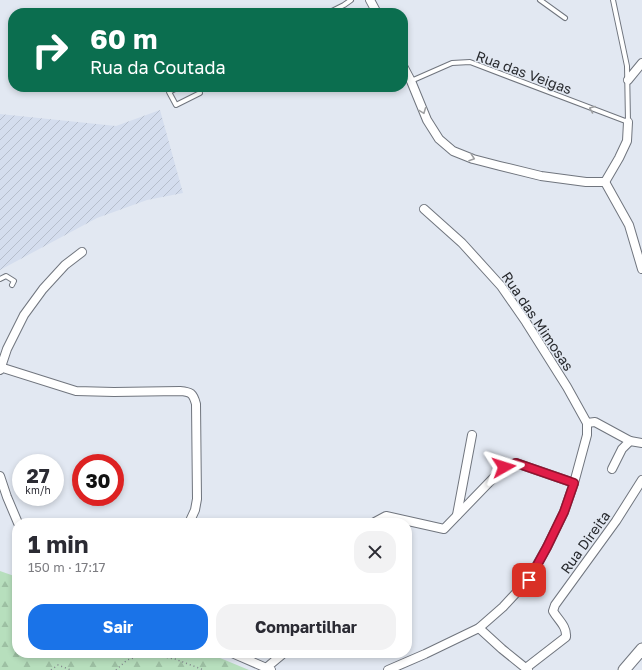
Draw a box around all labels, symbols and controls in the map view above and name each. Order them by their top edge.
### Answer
text: 60 m [90,22,157,55]
icon: right [24,24,76,76]
street label: Rua das Veigas [474,47,574,97]
text: Rua da Coutada [90,56,226,78]
one-way arrow [588,105,595,113]
one-way arrow [419,107,427,114]
one-way arrow [469,154,476,162]
street label: Rua das Mimosas [499,268,577,374]
position arrow [483,446,525,488]
speed limit sign: 30 [72,454,124,506]
text: 27 [26,463,50,487]
text: km/h [25,484,51,496]
street label: Rua Direita [557,507,613,577]
text: 1 min [28,529,88,558]
button: close [354,531,396,573]
text: 150 m · 17:17 [28,559,105,575]
pin [512,563,546,597]
icon: arrive [518,569,540,591]
button: Sair [28,604,208,650]
button: Compartilhar [216,604,396,650]

